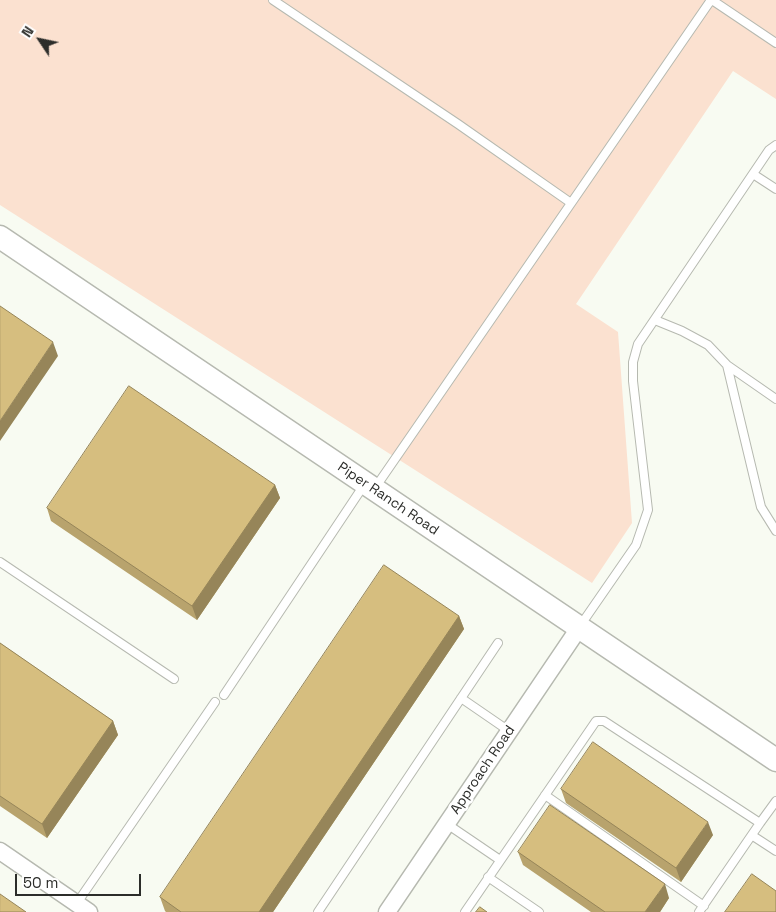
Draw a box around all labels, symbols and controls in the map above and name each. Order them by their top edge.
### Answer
north arrow [15,15,65,65]
text: N [17,23,38,41]
street label: Piper Ranch Road [334,459,442,539]
street label: Approach Road [447,722,519,818]
scale bar [18,864,144,896]
text: 50 m [23,873,58,892]

